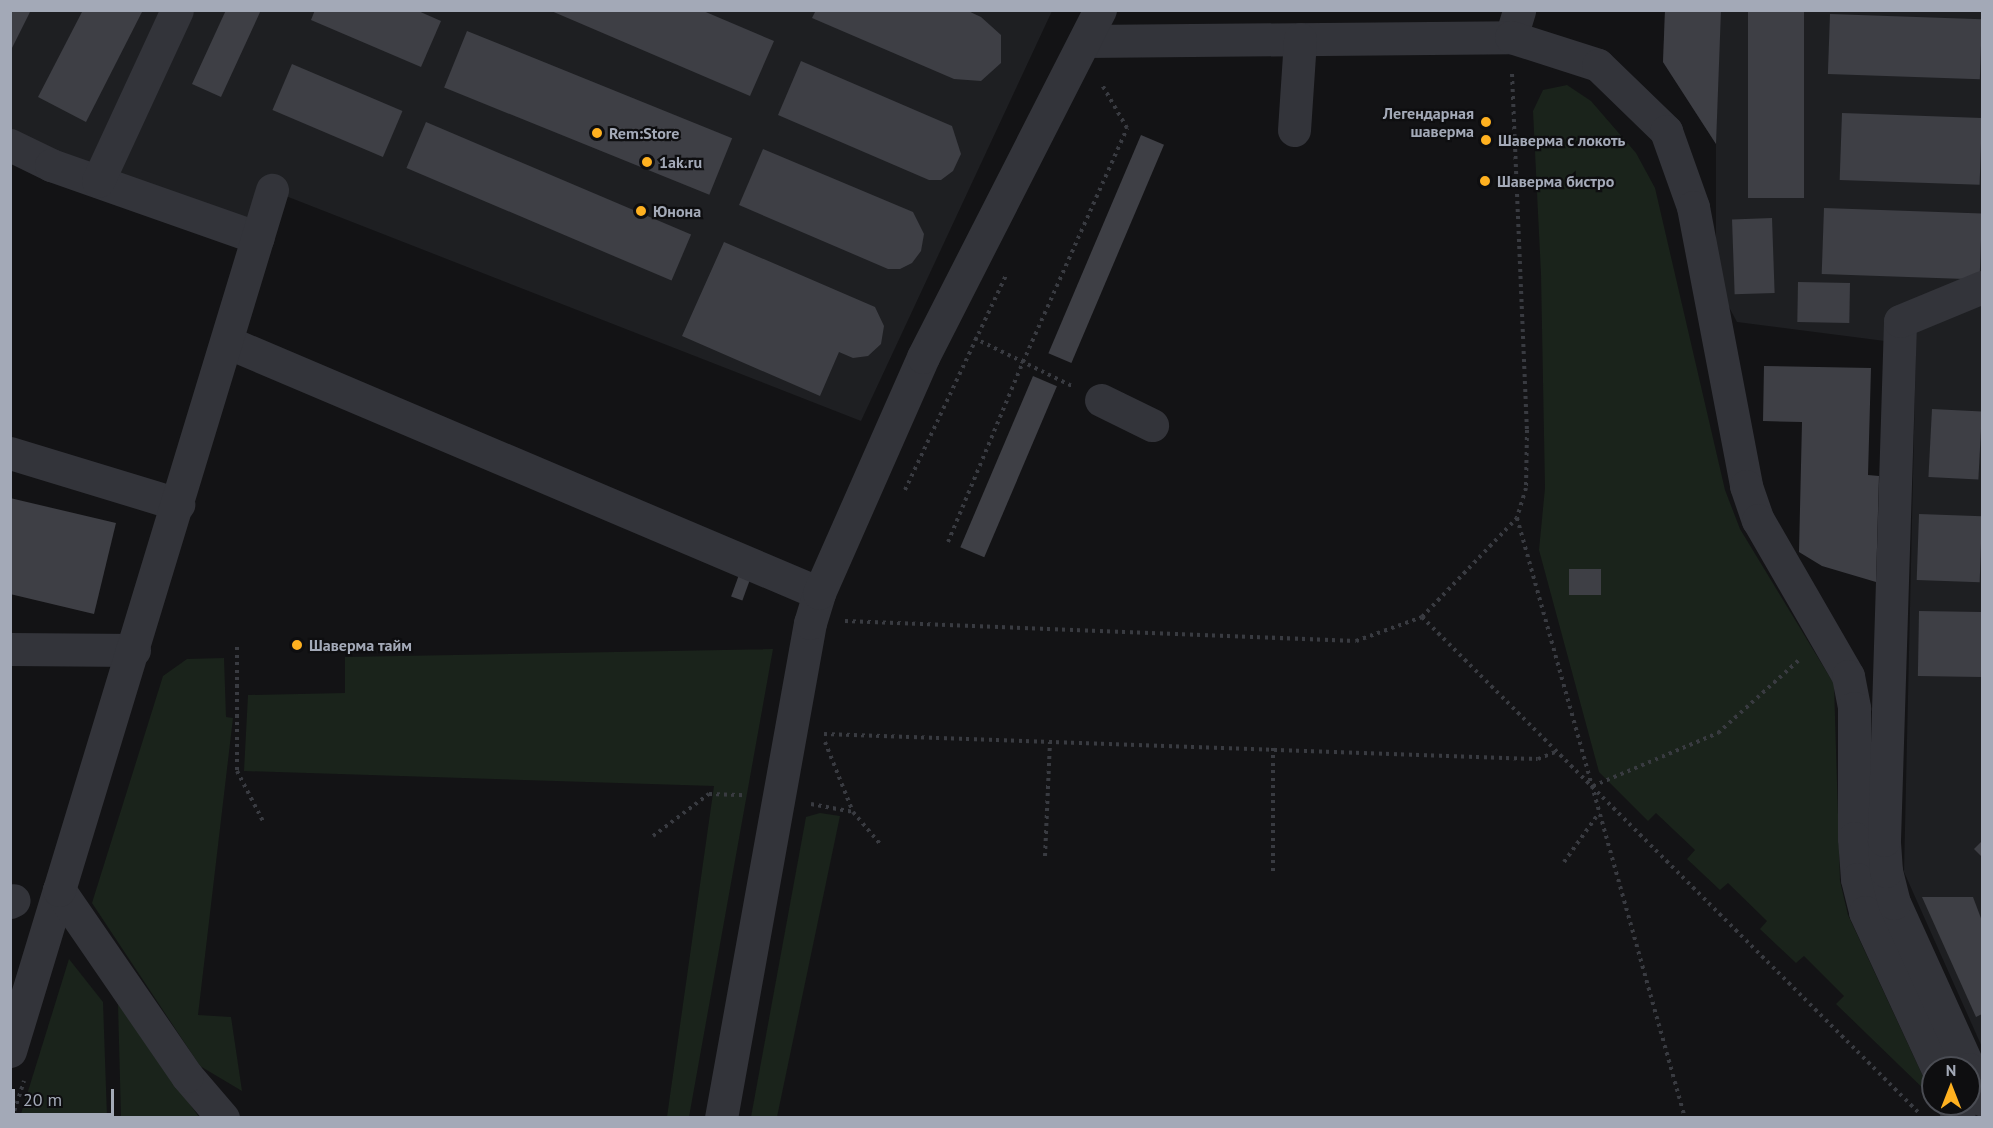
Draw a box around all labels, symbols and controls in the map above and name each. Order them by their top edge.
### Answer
place label: Легендарная шаверма [1383,103,1474,141]
marker: Легендарная шаверма [1479,115,1493,129]
place label: Rem:Store [609,123,679,143]
marker: Rem:Store [590,126,604,140]
place label: Шаверма с локоть [1498,130,1626,150]
marker: Шаверма с локоть [1479,133,1493,147]
place label: 1ak.ru [659,152,702,172]
marker: 1ak.ru [640,155,654,169]
place label: Шаверма бистро [1497,171,1614,191]
marker: Шаверма бистро [1478,174,1492,188]
place label: Юнона [653,201,701,221]
marker: Юнона [634,204,648,218]
place label: Шаверма тайм [309,635,412,655]
marker: Шаверма тайм [290,638,304,652]
north arrow [1921,1056,1981,1116]
text: N [1946,1060,1956,1080]
scale bar [15,1077,117,1115]
text: 20 m [23,1088,62,1111]

